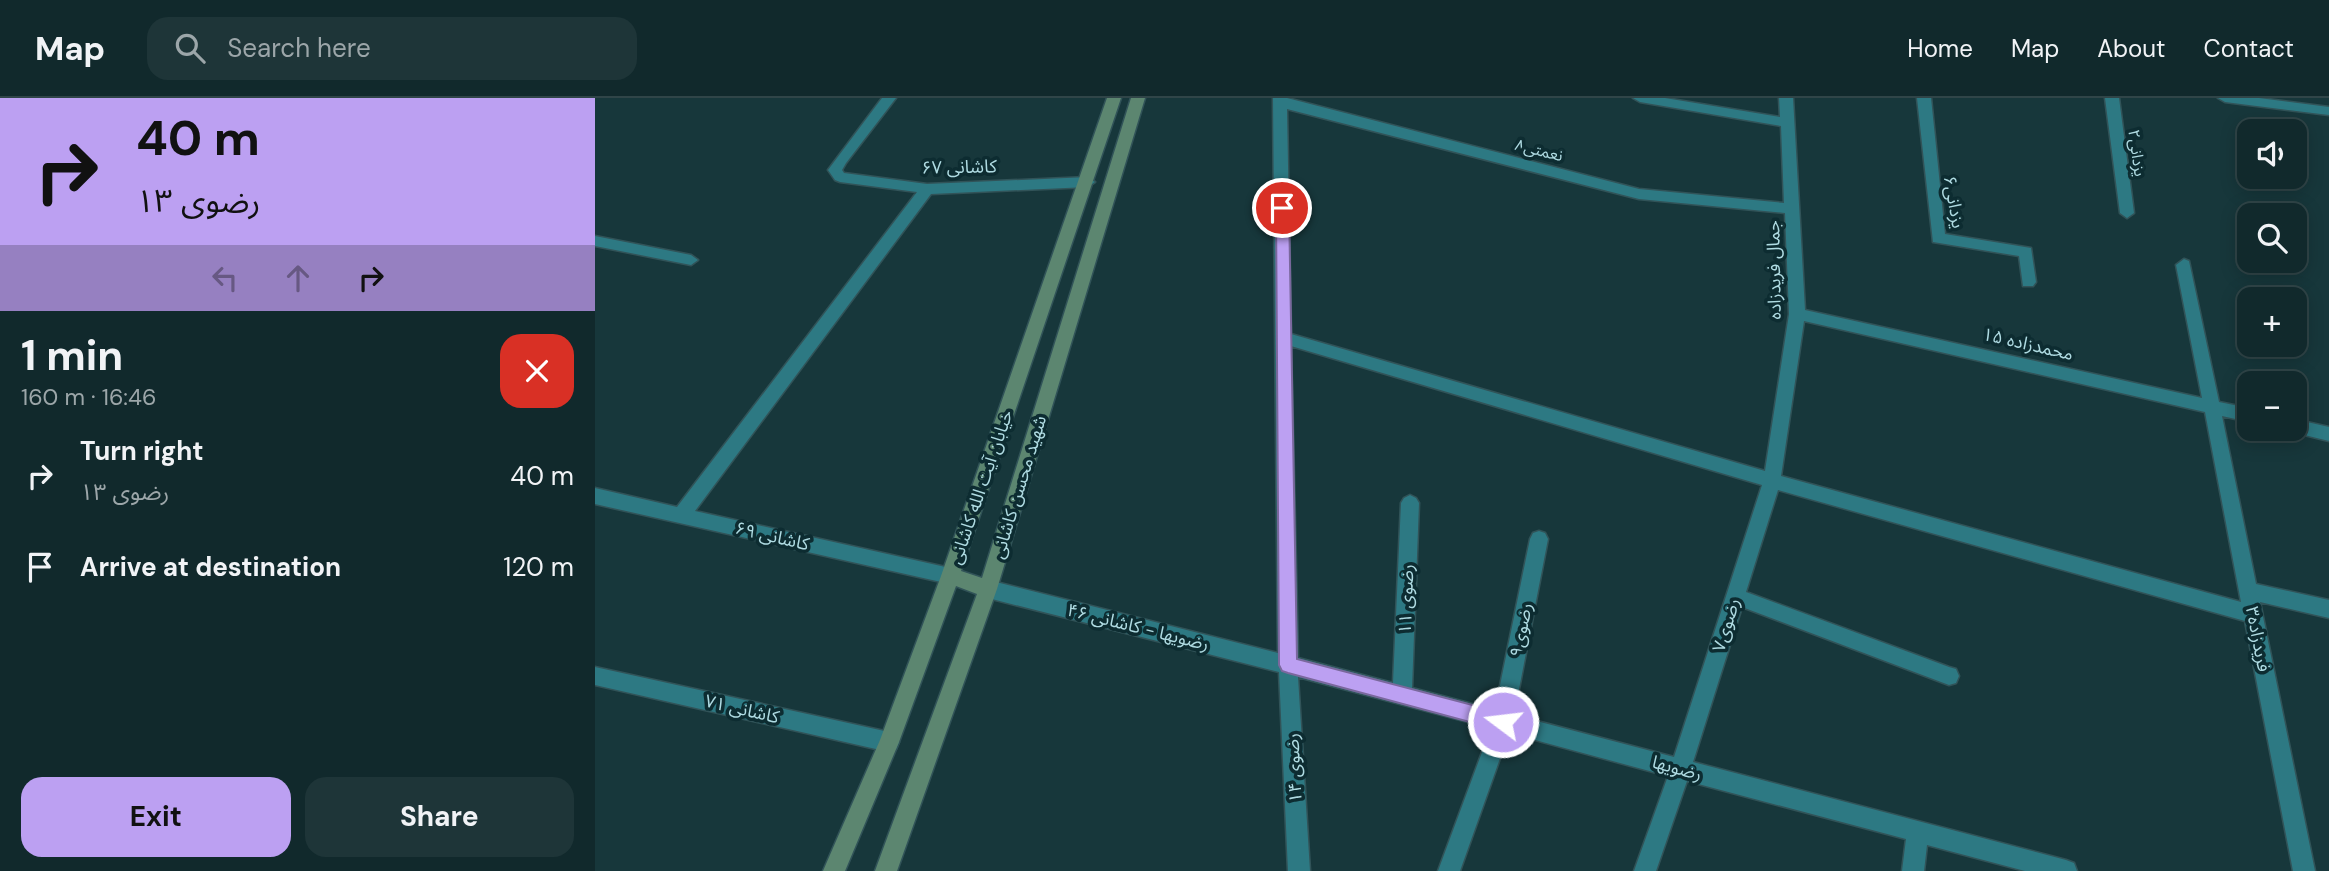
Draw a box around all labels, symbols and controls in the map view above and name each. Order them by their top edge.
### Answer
search box [147,17,637,80]
text: Map [35,27,105,70]
icon: search [171,29,209,67]
text: Search here [227,31,371,65]
text: Home [1907,33,1973,64]
text: Map [2011,33,2059,64]
text: About [2097,33,2166,64]
text: Contact [2204,33,2294,64]
text: 40 m [136,106,260,170]
map controls [2237,119,2307,441]
button: sound [2237,119,2307,189]
icon: right [21,126,112,217]
street label: یزدانی۲ [2123,128,2151,178]
street label: نعمتی۸ [1513,134,1565,166]
street label: کاشانی ۶۷ [921,154,998,180]
street label: یزدانی۶ [1938,174,1970,230]
pin [1252,178,1312,238]
text: رضوی ۱۳ [136,180,260,222]
icon: arrive [1263,189,1301,227]
button: search [2237,203,2307,273]
street label: جمال فریدزاده [1761,220,1787,320]
icon: left [206,259,244,297]
icon: ahead [279,259,317,297]
icon: right [352,259,390,297]
button: + [2237,287,2307,357]
street label: محمدزاده ۱۵ [1980,322,2076,366]
text: 1 min [21,328,123,383]
button: close [500,334,574,408]
button: − [2237,371,2307,441]
text: 160 m · 16:46 [21,382,156,412]
street label: خیابان آیت الله کاشانی [943,407,1019,567]
street label: شهید محسن کاشانی [986,412,1052,562]
text: Turn right [80,434,204,468]
icon: right [21,457,59,495]
text: 40 m [510,459,574,493]
text: رضوی ۱۳ [80,477,169,507]
street label: کاشانی ۶۹ [733,516,812,556]
icon: arrive [21,548,59,586]
text: Arrive at destination [80,550,341,584]
text: 120 m [503,550,574,584]
street label: رضوی ۱۱ [1393,564,1419,634]
street label: رضوی۷ [1707,595,1745,655]
street label: رضویها - کاشانی ۴۶ [1065,598,1211,656]
street label: رضوی۹ [1504,601,1538,659]
street label: فریدزاده۳ [2240,604,2276,674]
position arrow [1466,685,1540,759]
street label: کاشانی ۷۱ [703,689,782,729]
street label: رضوی ۱۴ [1280,732,1308,804]
street label: رضویها [1649,750,1705,786]
button: Exit [21,777,291,857]
button: Share [305,777,574,857]

